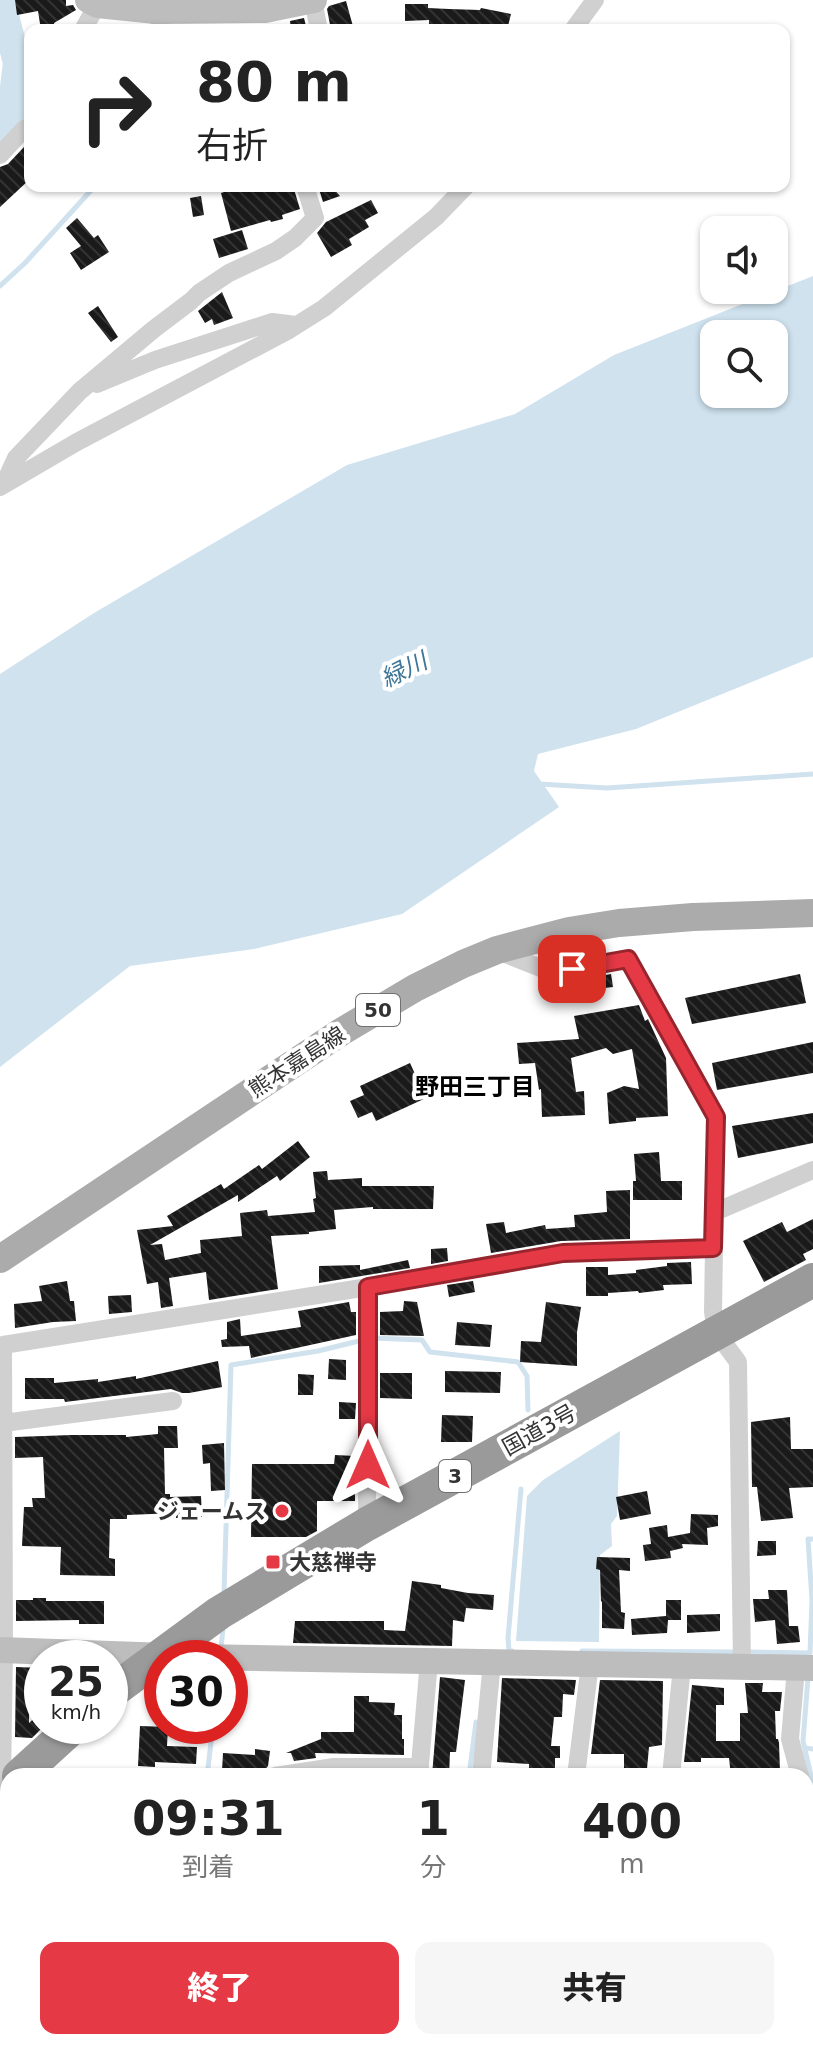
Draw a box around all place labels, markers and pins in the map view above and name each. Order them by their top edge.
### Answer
pin [538,935,606,1003]
place label: ジェームス [157,1499,266,1524]
marker: ジェームス [273,1502,291,1520]
place label: 大慈禅寺 [289,1550,377,1575]
marker: 大慈禅寺 [264,1553,282,1571]

